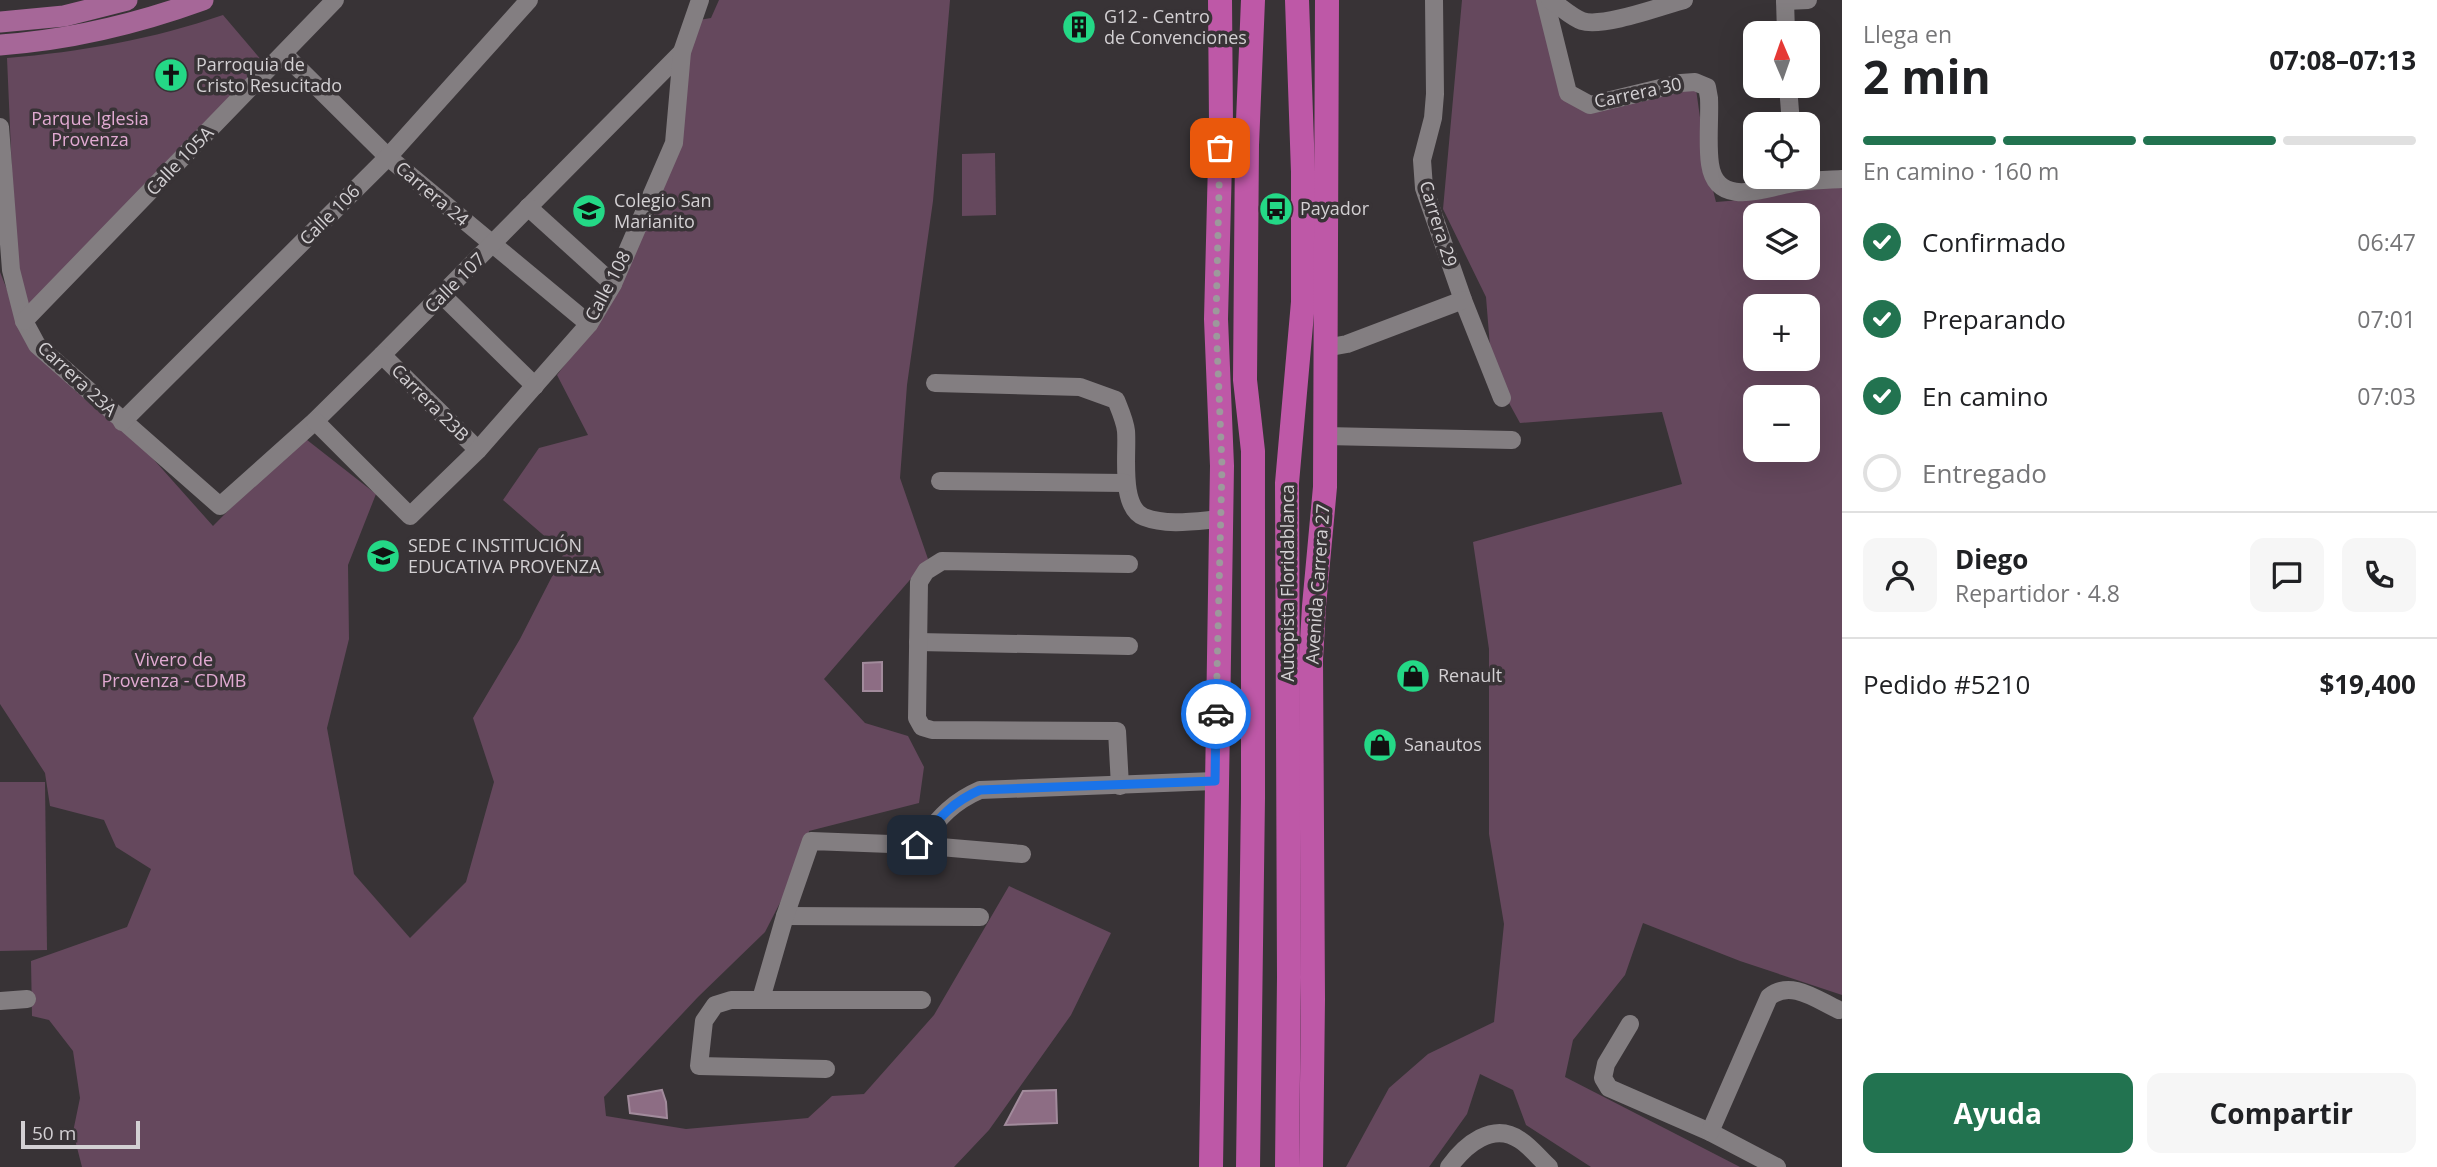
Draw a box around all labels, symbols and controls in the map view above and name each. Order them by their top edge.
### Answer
place label: G12 - Centro de Convenciones [1104,4,1247,49]
building icon: G12 - Centro de Convenciones [1060,8,1098,46]
text: Llega en [1863,18,1952,50]
north arrow [1743,21,1820,98]
map controls [1743,21,1820,462]
text: 07:08–07:13 [2269,42,2416,78]
text: 2 min [1863,45,1991,107]
place label: Parroquia de Cristo Resucitado [196,52,342,97]
church icon: Parroquia de Cristo Resucitado [152,56,190,94]
street label: Carrera 30 [1592,71,1684,113]
park label: Parque Iglesia Provenza [31,106,149,151]
button: locate [1743,112,1820,189]
pin [1190,118,1250,178]
street label: Calle 105A [140,120,219,200]
icon: bag [1201,129,1239,167]
text: En camino · 160 m [1863,155,2059,187]
street label: Carrera 24 [391,156,474,231]
street label: Carrera 29 [1415,178,1463,270]
street label: Calle 106 [294,179,365,250]
place label: Colegio San Marianito [614,188,712,233]
bus stop icon: Payador [1257,190,1295,228]
school or university icon: Colegio San Marianito [570,192,608,230]
place label: Payador [1300,196,1370,220]
button: layers [1743,203,1820,280]
icon: check [1863,223,1901,261]
text: Confirmado [1922,224,2066,260]
text: 06:47 [2357,226,2416,258]
street label: Calle 108 [579,246,636,325]
street label: Calle 107 [419,247,490,318]
button: + [1743,294,1820,371]
icon: check [1863,300,1901,338]
text: Preparando [1922,301,2066,337]
text: 07:01 [2357,303,2416,335]
street label: Carrera 23A [33,335,123,422]
street label: Carrera 23B [387,358,475,446]
icon: check [1863,377,1901,415]
text: En camino [1922,378,2048,414]
text: 07:03 [2357,380,2416,412]
button: − [1743,385,1820,462]
text: Entregado [1922,455,2047,491]
street label: Autopista Floridablanca [1275,484,1299,682]
street label: Avenida Carrera 27 [1299,503,1335,665]
place label: SEDE C INSTITUCIÓN EDUCATIVA PROVENZA [408,533,601,578]
school or university icon: SEDE C INSTITUCIÓN EDUCATIVA PROVENZA [364,537,402,575]
button: person [1863,538,1937,612]
button: chat [2250,538,2324,612]
button: phone [2342,538,2416,612]
text: Diego [1955,541,2028,577]
text: Repartidor · 4.8 [1955,577,2120,609]
park label: Vivero de Provenza - CDMB [102,647,246,692]
shop icon: Renault [1394,657,1432,695]
place label: Renault [1438,663,1502,687]
text: Pedido #5210 [1863,666,2030,702]
text: $19,400 [2319,666,2416,702]
courier [1181,679,1251,749]
icon: car [1197,695,1235,733]
shop icon: Sanautos [1361,726,1399,764]
place label: Sanautos [1404,732,1482,756]
pin [887,815,947,875]
icon: home [898,826,936,864]
button: Ayuda [1863,1073,2133,1153]
button: Compartir [2147,1073,2416,1153]
scale bar [21,1118,140,1150]
text: 50 m [32,1120,76,1146]

